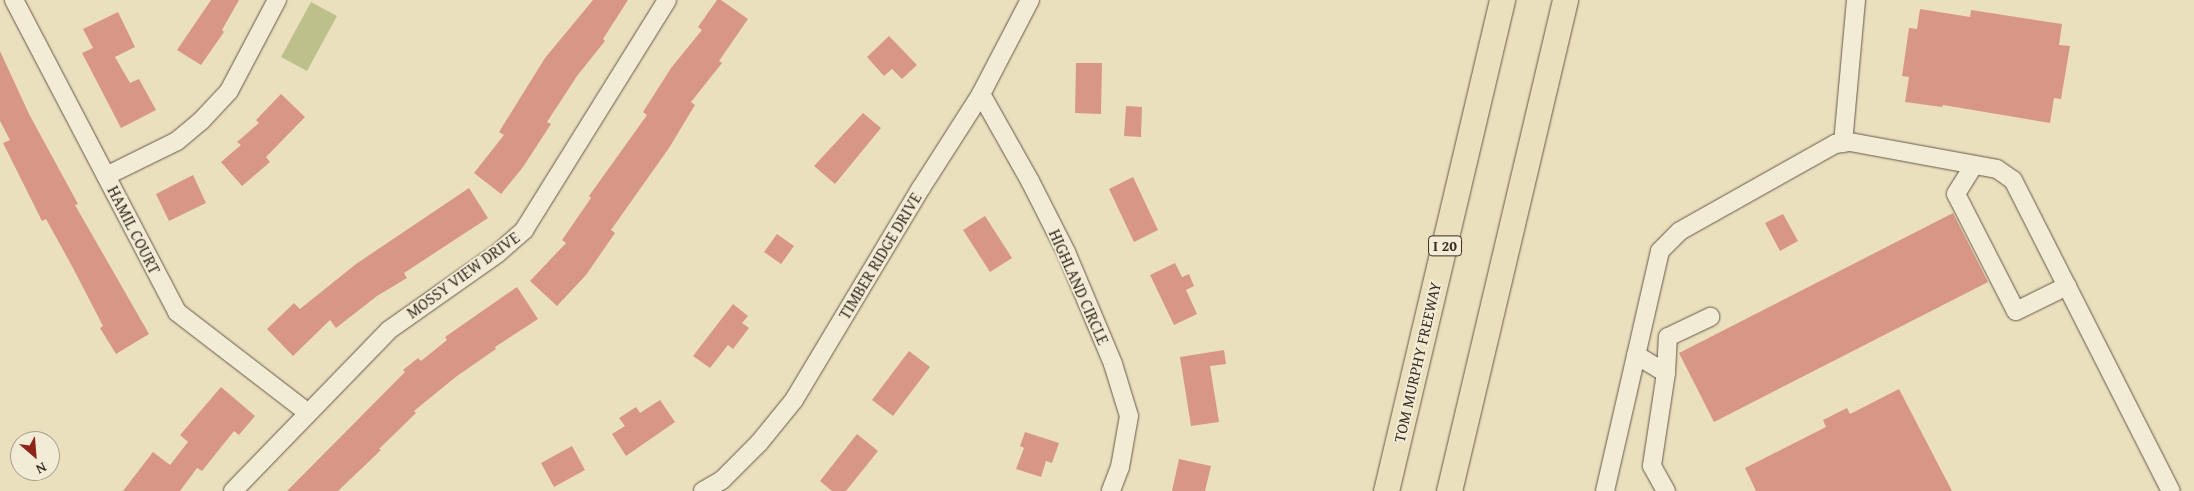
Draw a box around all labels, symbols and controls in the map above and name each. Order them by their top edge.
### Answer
street label: HAMIL COURT [104,183,164,277]
street label: TIMBER RIDGE DRIVE [835,189,925,323]
street label: HIGHLAND CIRCLE [1045,226,1113,348]
street label: MOSSY VIEW DRIVE [403,228,523,322]
road number: I 20 [1428,234,1462,258]
street label: TOM MURPHY FREEWAY [1389,280,1445,444]
north arrow [10,431,60,481]
text: N [33,457,50,480]

